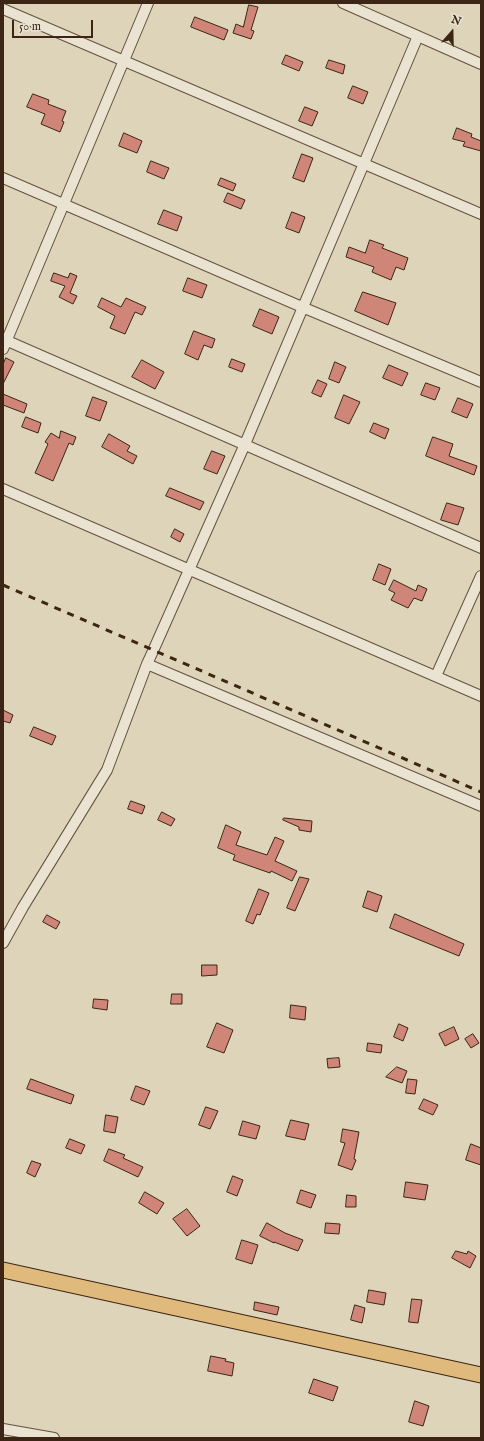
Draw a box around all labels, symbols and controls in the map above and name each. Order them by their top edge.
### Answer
scale bar [14,12,95,38]
north arrow [432,12,472,52]
text: N [449,13,463,29]
text: 50 m [19,19,41,34]

